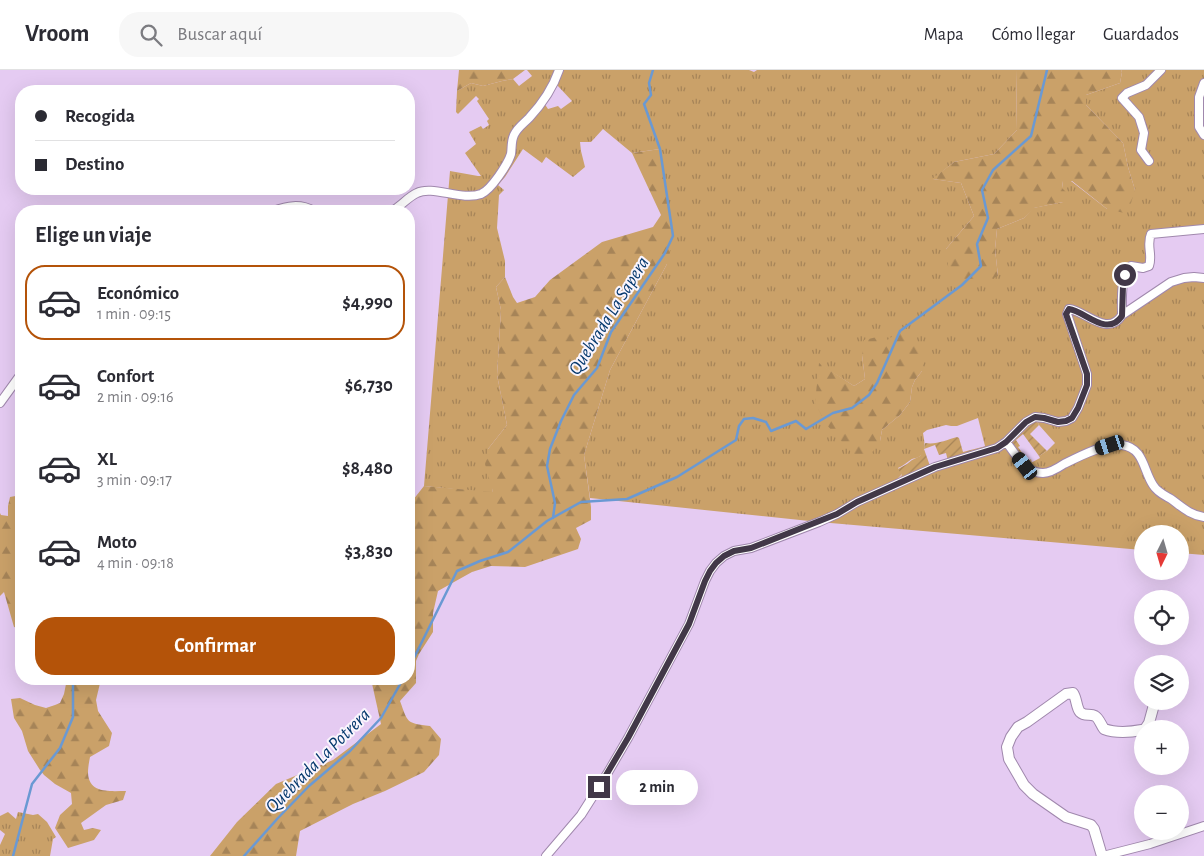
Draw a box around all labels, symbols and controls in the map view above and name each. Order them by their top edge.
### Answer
search box [119,12,469,57]
icon: search [137,21,165,49]
text: Vroom [25,22,89,46]
text: Buscar aquí [177,25,262,44]
text: Mapa [924,26,964,44]
text: Cómo llegar [992,26,1075,44]
text: Guardados [1103,26,1179,44]
text: Recogida [65,107,135,126]
text: Destino [65,155,124,174]
text: Elige un viaje [35,224,152,246]
water label: Quebrada La Sapera [565,254,653,378]
route start [1114,264,1136,286]
icon: car [37,280,82,325]
text: Económico [97,284,179,303]
text: $4,990 [342,293,393,312]
text: 1 min · 09:15 [97,306,171,322]
icon: car [37,363,82,408]
text: Confort [97,367,154,386]
text: $6,730 [345,376,393,395]
text: 2 min · 09:16 [97,389,173,405]
car [1093,433,1126,457]
icon: car [37,446,82,491]
text: XL [97,450,117,469]
car [1009,450,1040,482]
text: $8,480 [342,459,393,478]
text: 3 min · 09:17 [97,472,172,488]
north arrow [1134,525,1189,580]
map controls [1134,525,1189,840]
icon: car [37,529,82,574]
text: Moto [97,533,137,552]
text: $3,830 [344,542,393,561]
text: 4 min · 09:18 [97,555,174,571]
button: locate [1134,590,1189,645]
button: Confirmar [35,617,395,675]
button: layers [1134,655,1189,710]
water label: Quebrada La Potrera [262,705,374,817]
button: + [1134,720,1189,775]
callout: 2 min [616,770,699,804]
route end [588,776,610,798]
text: 2 min [639,779,675,795]
button: − [1134,785,1189,840]

